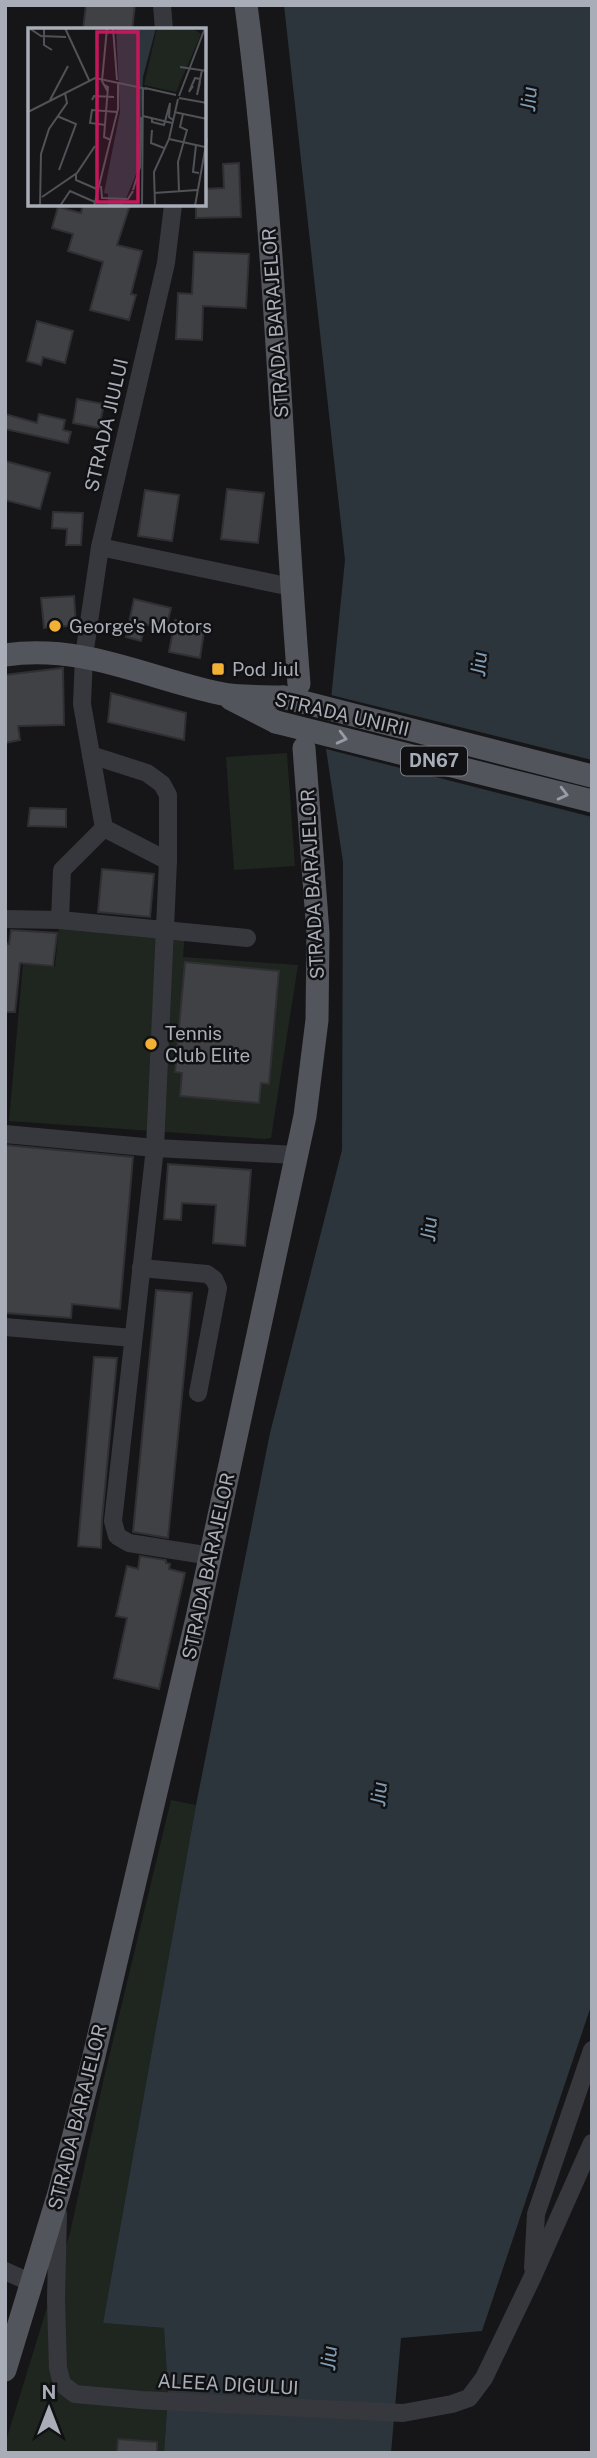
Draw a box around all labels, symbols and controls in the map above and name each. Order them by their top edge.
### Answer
inset map [28,28,206,206]
water label: Jiu [515,86,542,112]
street label: STRADA BARAJELOR [257,227,293,419]
street label: STRADA JIULUI [80,356,132,494]
place label: George's Motors [69,615,212,637]
marker: George's Motors [47,618,63,634]
water label: Jiu [465,650,492,677]
place label: Pod Jiul [232,658,300,680]
marker: Pod Jiul [210,661,226,677]
street label: STRADA UNIRII [273,688,411,740]
one-way arrow [336,730,348,744]
road number: DN67 [401,746,467,776]
one-way arrow [557,786,569,800]
street label: STRADA BARAJELOR [296,788,328,980]
place label: Tennis Club Elite [165,1022,250,1066]
marker: Tennis Club Elite [143,1036,159,1052]
water label: Jiu [415,1215,442,1242]
street label: STRADA BARAJELOR [177,1471,239,1661]
water label: Jiu [365,1780,392,1807]
street label: STRADA BARAJELOR [43,2022,111,2212]
water label: Jiu [315,2344,342,2371]
street label: ALEEA DIGULUI [157,2369,299,2399]
north arrow [14,2374,84,2444]
text: N [42,2381,56,2403]

